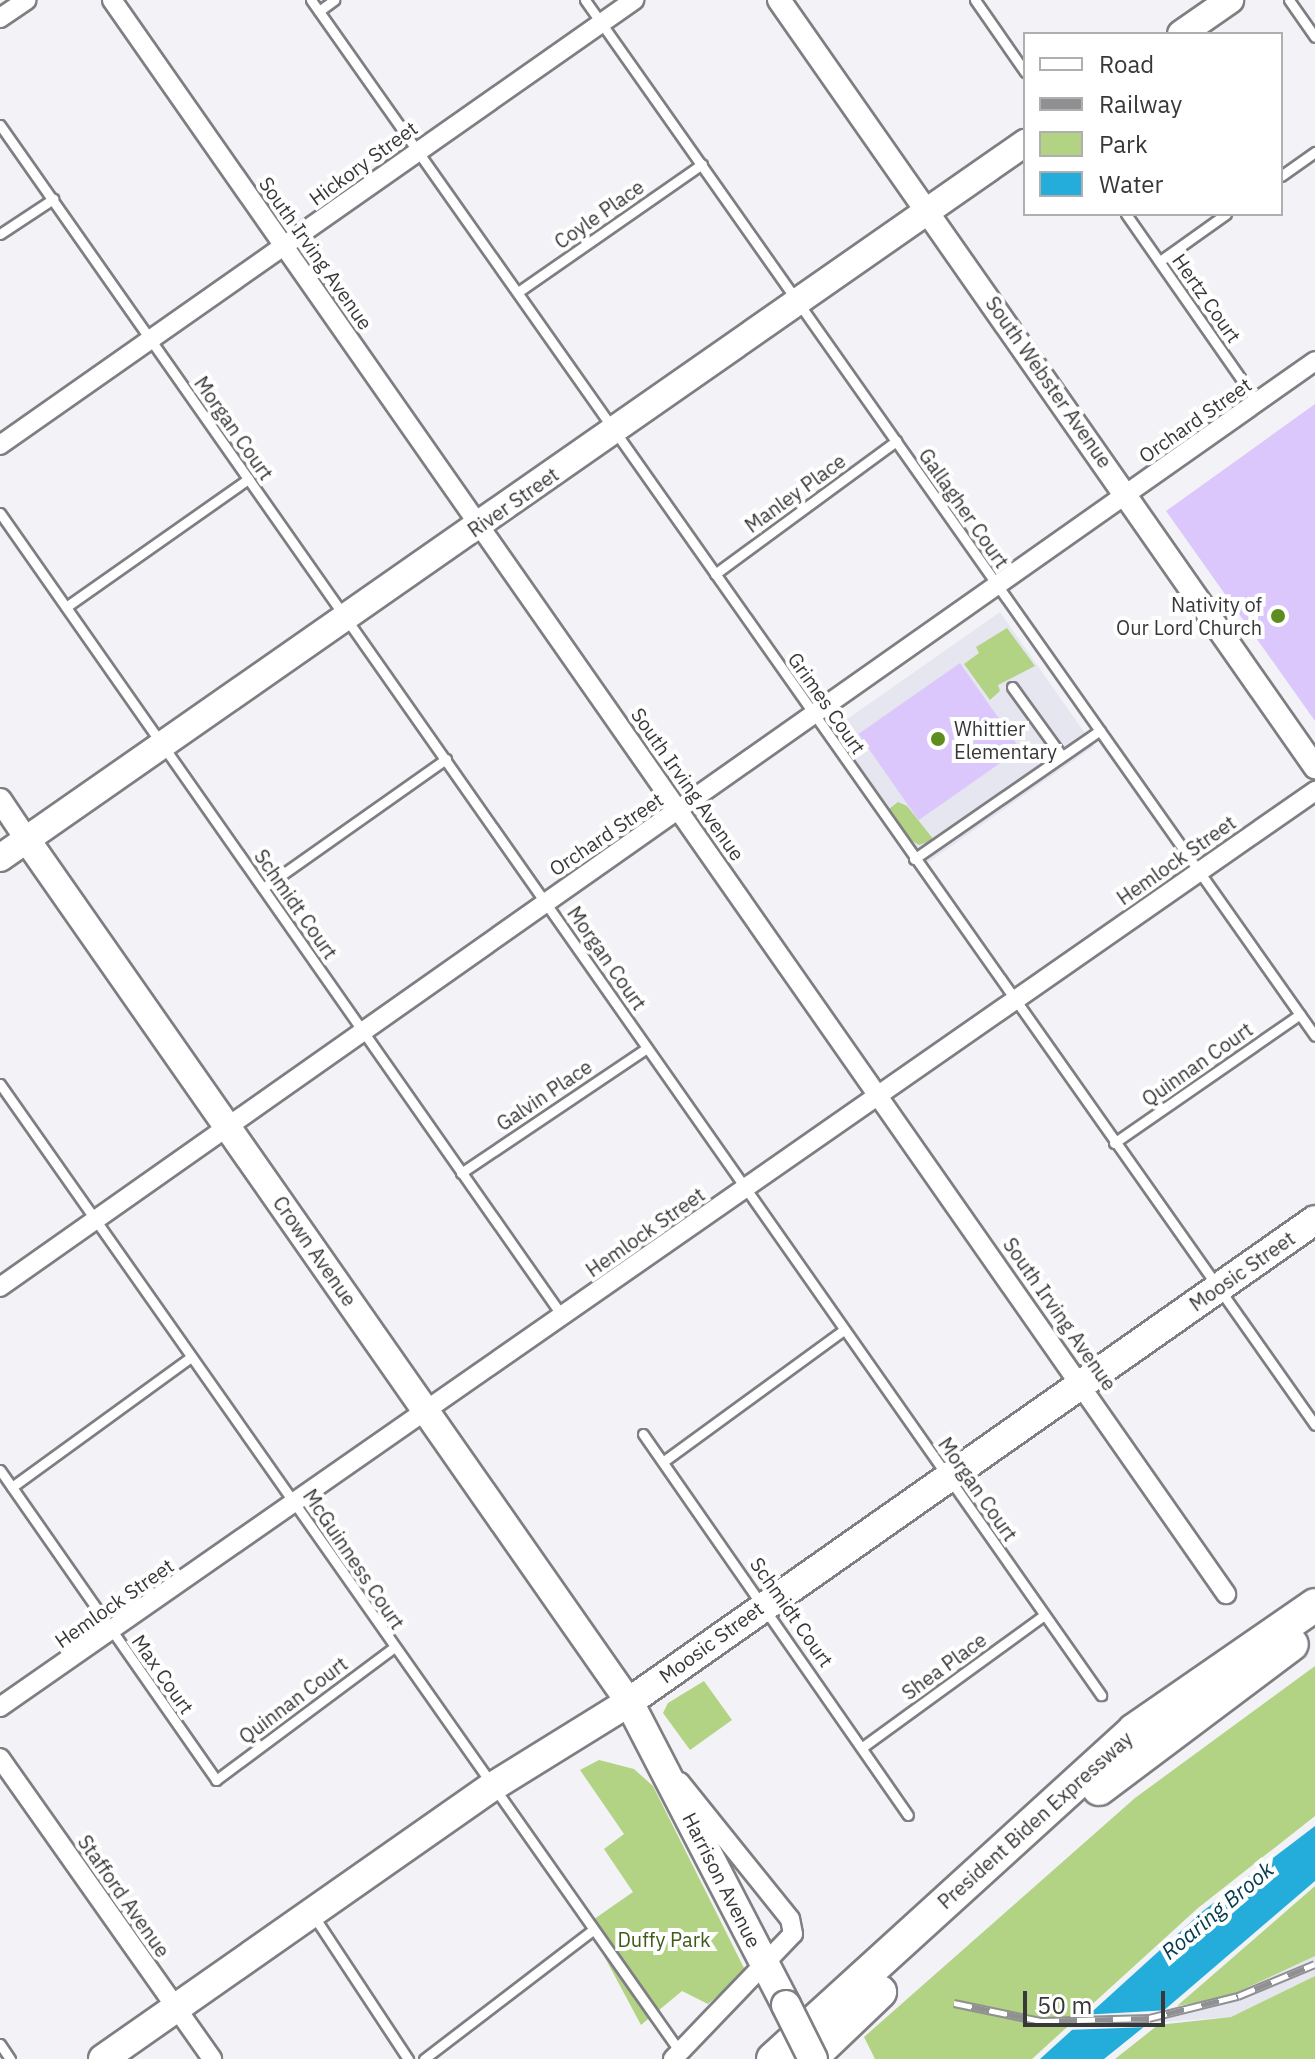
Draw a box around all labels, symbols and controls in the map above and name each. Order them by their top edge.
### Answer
legend [1023,32,1283,216]
text: Road [1099,48,1154,80]
text: Railway [1099,88,1182,120]
street label: Hickory Street [304,116,422,210]
text: Park [1099,128,1148,160]
text: Water [1099,168,1163,200]
street label: South Irving Avenue [254,172,378,334]
street label: Coyle Place [550,174,648,254]
street label: Hertz Court [1168,249,1246,347]
street label: South Webster Avenue [981,292,1117,472]
street label: Morgan Court [189,372,279,484]
street label: Orchard Street [1134,372,1256,468]
street label: Gallagher Court [914,444,1014,572]
street label: Manley Place [740,448,850,538]
street label: River Street [463,462,563,542]
place label: Nativity of Our Lord Church [1116,592,1262,639]
marker: Nativity of Our Lord Church [1269,607,1287,625]
street label: Grimes Court [783,648,871,758]
street label: South Irving Avenue [626,703,750,865]
place label: Whittier Elementary [954,716,1057,763]
marker: Whittier Elementary [929,730,947,748]
street label: Orchard Street [545,787,667,881]
street label: Hemlock Street [1112,810,1240,910]
street label: Schmidt Court [249,845,343,963]
street label: Morgan Court [562,902,652,1014]
street label: Quinnan Court [1137,1017,1257,1111]
street label: Galvin Place [492,1054,596,1136]
street label: Hemlock Street [581,1182,709,1282]
street label: Crown Avenue [268,1191,362,1311]
street label: Moosic Street [1185,1226,1299,1316]
street label: South Irving Avenue [998,1233,1122,1395]
street label: Morgan Court [933,1433,1023,1545]
street label: McGuinness Court [298,1484,410,1634]
street label: Hemlock Street [50,1553,178,1653]
street label: Schmidt Court [745,1553,839,1671]
street label: Moosic Street [654,1596,768,1688]
street label: Shea Place [897,1627,991,1705]
street label: Max Court [127,1630,199,1718]
street label: Quinnan Court [234,1651,352,1749]
street label: President Biden Expressway [933,1726,1137,1914]
street label: Harrison Avenue [678,1808,766,1952]
street label: Stafford Avenue [73,1830,175,1962]
water label: Roaring Brook [1156,1856,1278,1964]
park label: Duffy Park [617,1927,711,1951]
scale bar [1027,1975,1169,2025]
text: 50 m [1037,1989,1092,2021]

